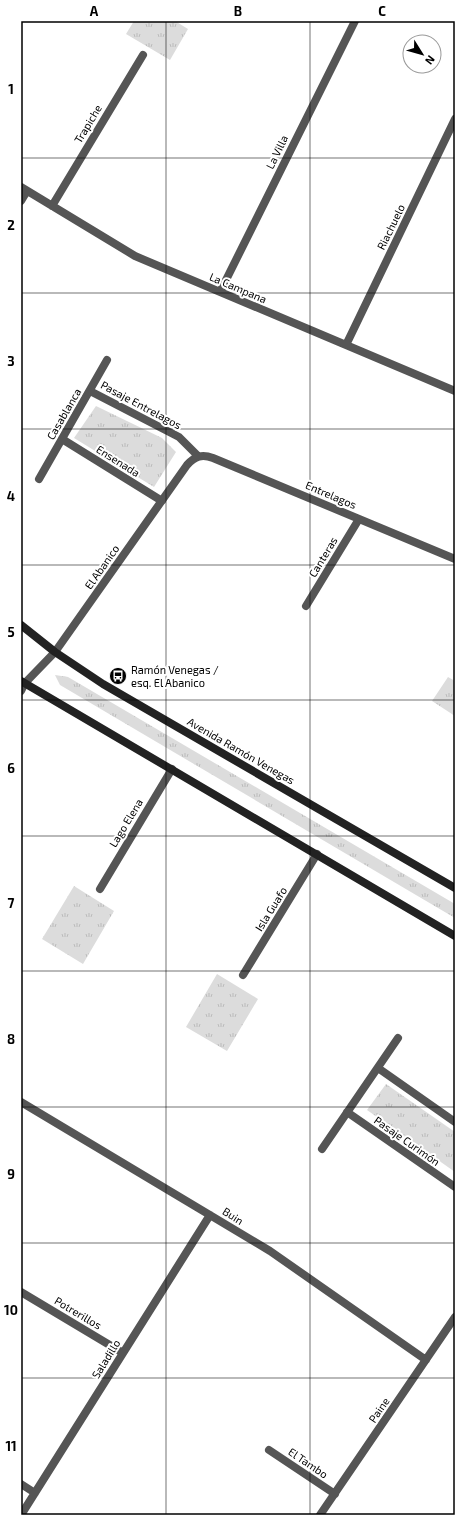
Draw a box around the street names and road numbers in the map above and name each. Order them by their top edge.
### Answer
street label: Trapiche [71,102,104,145]
street label: La Villa [263,133,290,171]
street label: Riachuelo [374,202,407,252]
street label: La Campana [208,270,269,305]
street label: Pasaje Entrelagos [98,378,184,432]
street label: Casablanca [44,386,84,442]
street label: Ensenada [94,442,142,479]
street label: Entrelagos [304,478,359,511]
street label: Canteras [305,534,340,579]
street label: El Abanico [82,542,122,591]
street label: Avenida Ramón Venegas [185,715,298,787]
street label: Lago Elena [106,796,145,849]
street label: Isla Guafo [252,884,289,933]
street label: Pasaje Curimón [371,1113,443,1169]
street label: Buin [220,1204,246,1227]
street label: Potrerillos [52,1293,104,1332]
street label: Saladillo [89,1337,123,1381]
street label: Paine [366,1395,392,1425]
street label: El Tambo [286,1445,331,1481]

